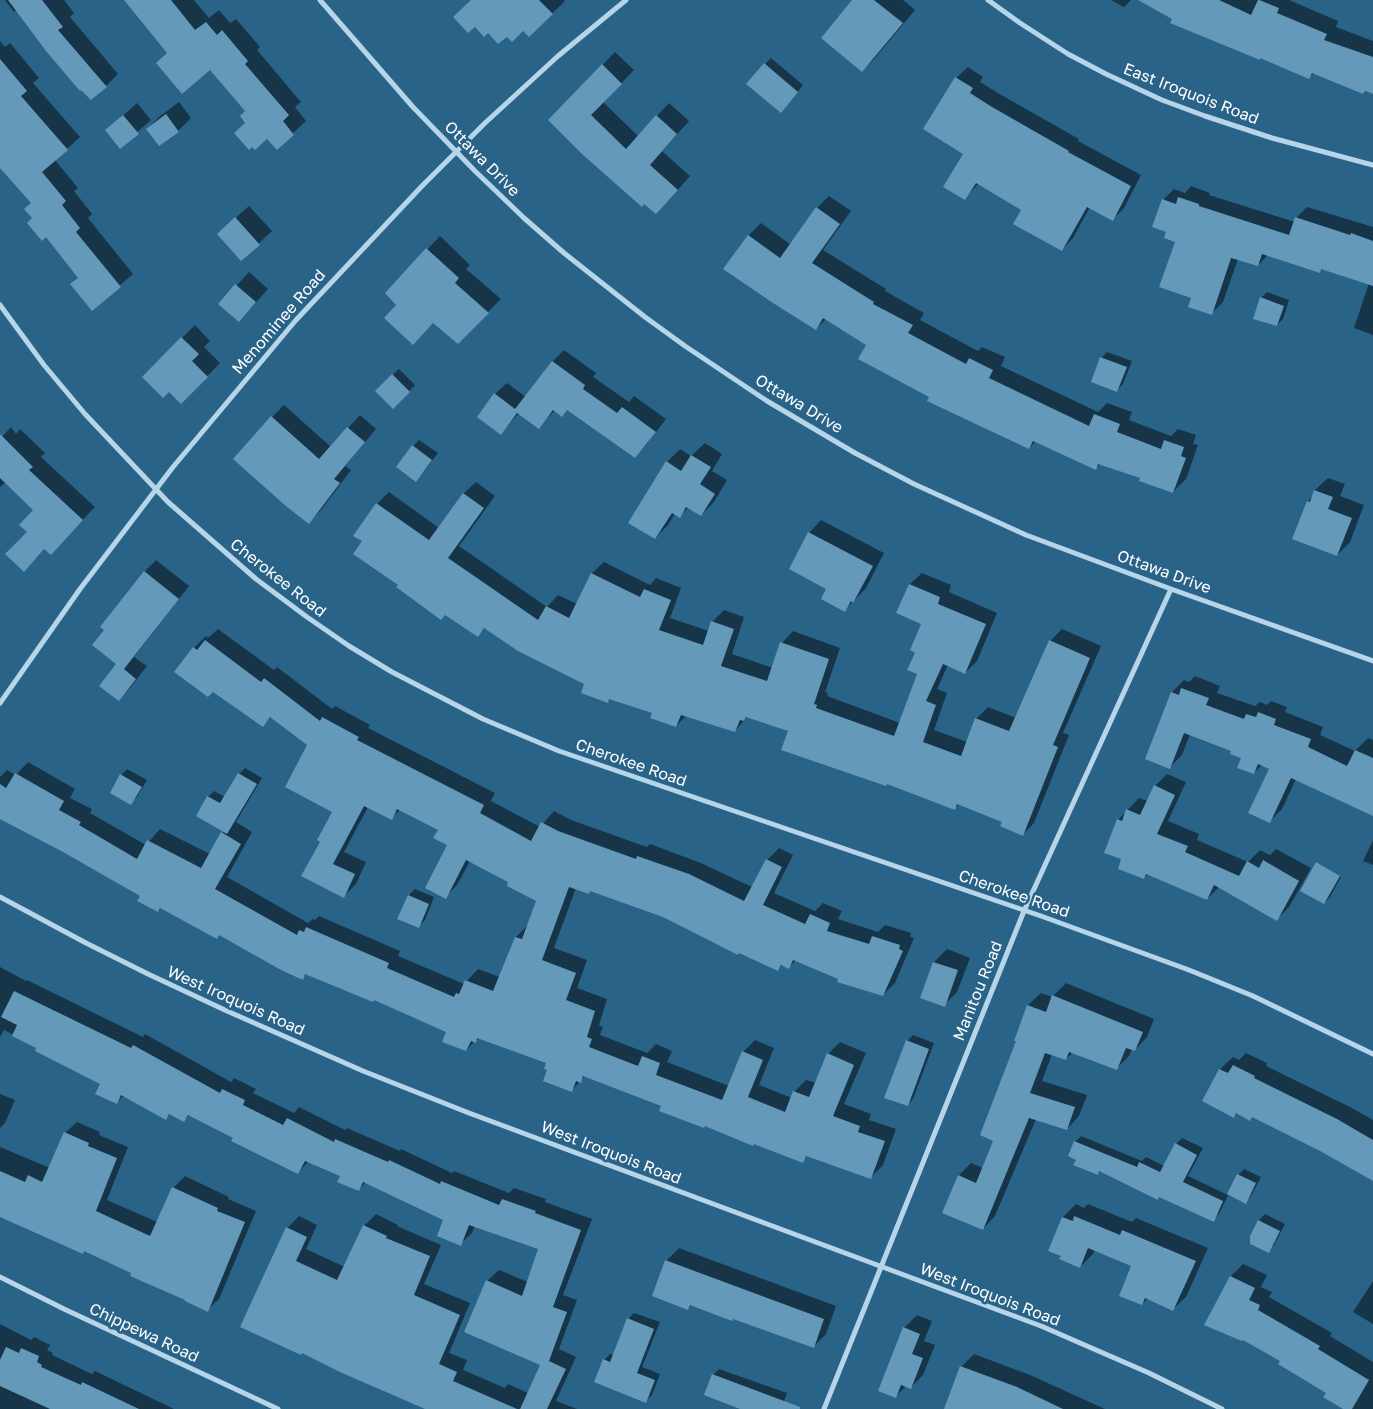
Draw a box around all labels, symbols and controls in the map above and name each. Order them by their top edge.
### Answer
street label: East Iroquois Road [1121,59,1261,129]
street label: Ottawa Drive [440,117,524,201]
street label: Menominee Road [228,266,330,378]
street label: Ottawa Drive [752,370,846,438]
street label: Cherokee Road [226,535,330,621]
street label: Ottawa Drive [1114,546,1214,598]
street label: Cherokee Road [573,735,689,791]
street label: Cherokee Road [956,866,1072,922]
street label: Manitou Road [949,938,1007,1044]
street label: West Iroquois Road [164,962,308,1040]
street label: West Iroquois Road [538,1117,684,1189]
street label: West Iroquois Road [917,1259,1063,1331]
street label: Chippewa Road [86,1299,202,1367]

